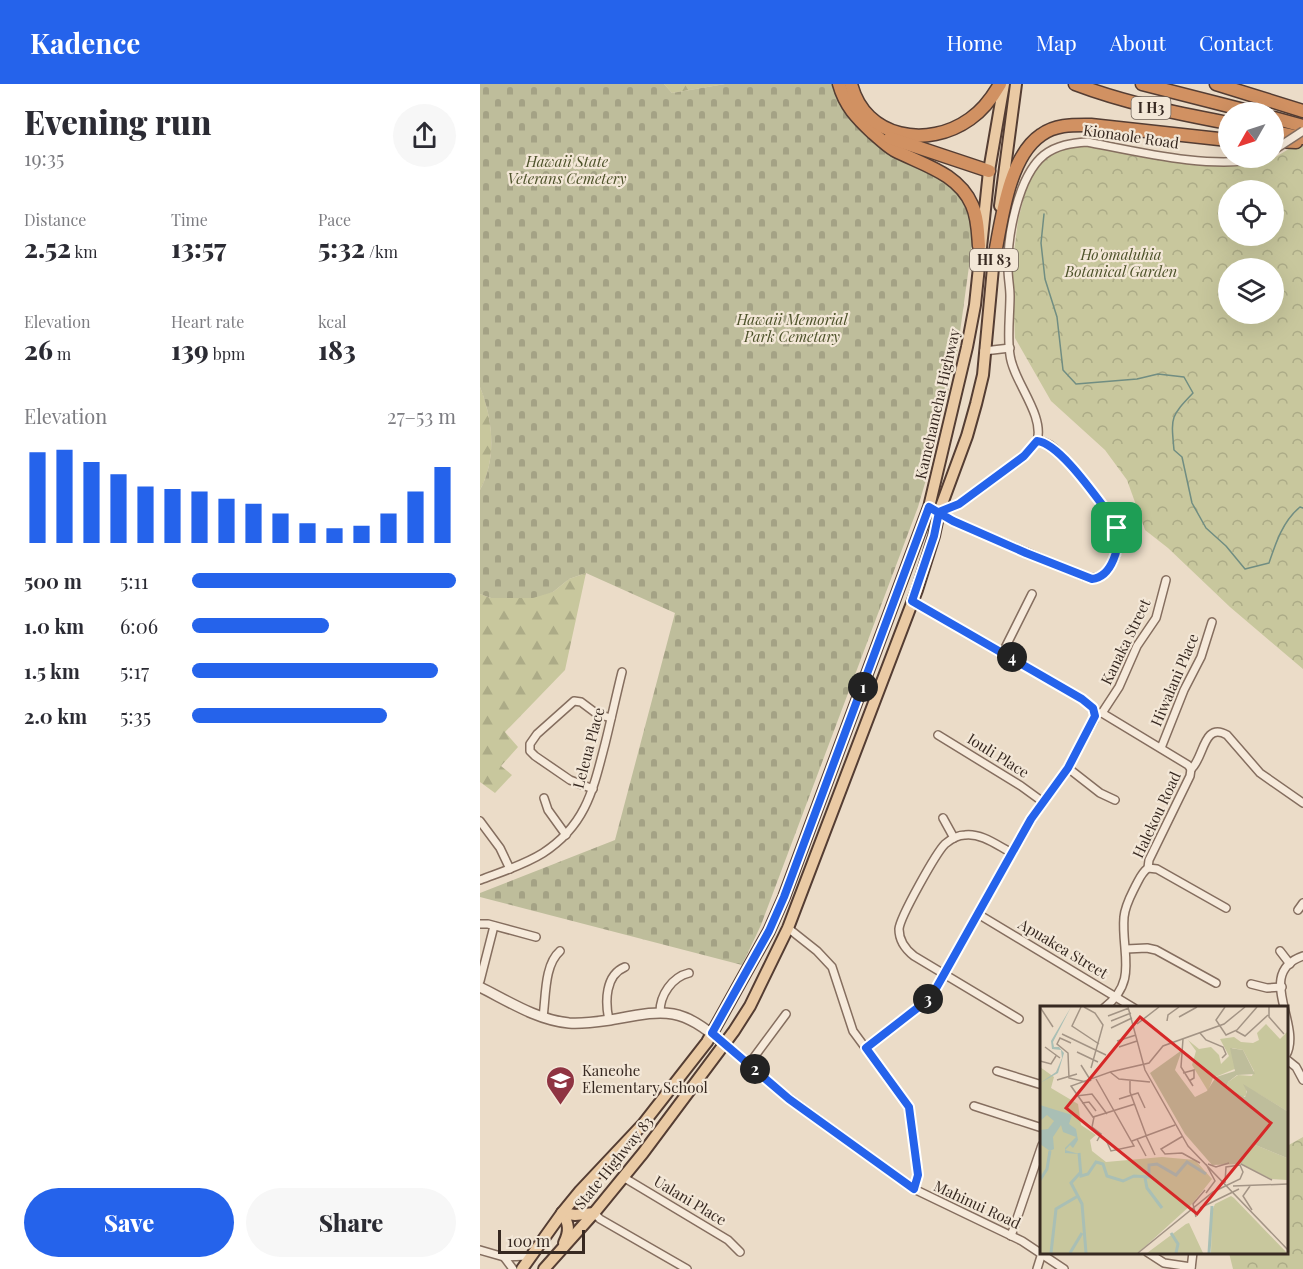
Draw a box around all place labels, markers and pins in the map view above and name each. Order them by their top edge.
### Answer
pin [1091,502,1142,553]
pin: 4 [997,642,1027,672]
pin: 1 [848,672,878,702]
pin: 3 [913,984,943,1014]
pin: 2 [740,1054,770,1084]
place label: Kaneohe Elementary School [582,1060,708,1097]
school or university icon: Kaneohe Elementary School [545,1064,577,1106]

